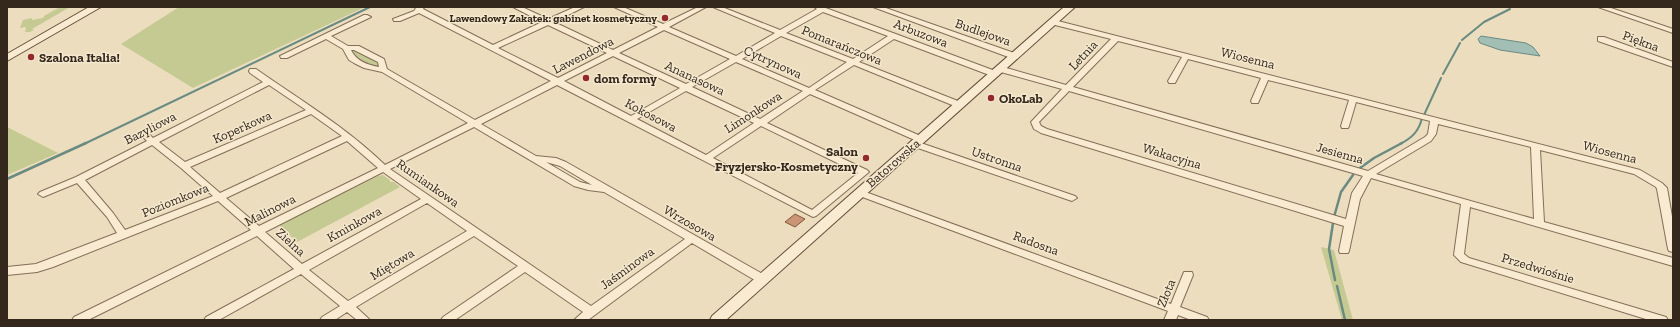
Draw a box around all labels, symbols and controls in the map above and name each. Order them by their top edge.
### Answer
place label: Lawendowy Zakątek: gabinet kosmetyczny [450,12,657,25]
marker: Lawendowy Zakątek: gabinet kosmetyczny [660,13,670,23]
street label: Budlejowa [953,15,1013,50]
street label: Arbuzowa [892,16,951,50]
street label: Pomarańczowa [800,22,885,68]
street label: Piękna [1621,28,1662,55]
street label: Lawendowa [550,33,617,77]
street label: Letnia [1065,36,1101,73]
street label: Cytrynowa [742,42,805,82]
street label: Wiosenna [1219,44,1277,72]
place label: Szalona Italia! [39,50,120,65]
marker: Szalona Italia! [26,52,36,62]
street label: Ananasowa [663,58,728,99]
place label: dom formy [594,71,657,86]
marker: dom formy [581,73,591,83]
street label: Limonkowa [721,88,785,136]
place label: OkoLab [999,91,1043,106]
marker: OkoLab [986,93,996,103]
street label: Kokosowa [623,95,680,135]
street label: Koperkowa [210,107,274,147]
street label: Bazyliowa [121,108,179,147]
street label: Batorowska [863,135,923,190]
street label: Wiosenna [1581,138,1639,167]
street label: Jesienna [1315,139,1366,167]
street label: Wakacyjna [1141,140,1204,173]
street label: Ustronna [970,143,1025,175]
place label: Salon Fryzjersko-Kosmetyczny [715,144,858,175]
marker: Salon Fryzjersko-Kosmetyczny [861,153,871,163]
street label: Rumiankowa [394,156,463,211]
street label: Poziomkowa [139,180,211,220]
street label: Malinowa [242,191,299,229]
street label: Wrzosowa [661,202,720,244]
street label: Kminkowa [324,203,384,245]
street label: Zielna [273,225,309,260]
street label: Radosna [1011,228,1062,258]
street label: Jaśminowa [597,243,657,292]
street label: Miętowa [367,245,417,283]
street label: Przedwiośnie [1500,250,1576,286]
street label: Złota [1154,276,1179,309]

